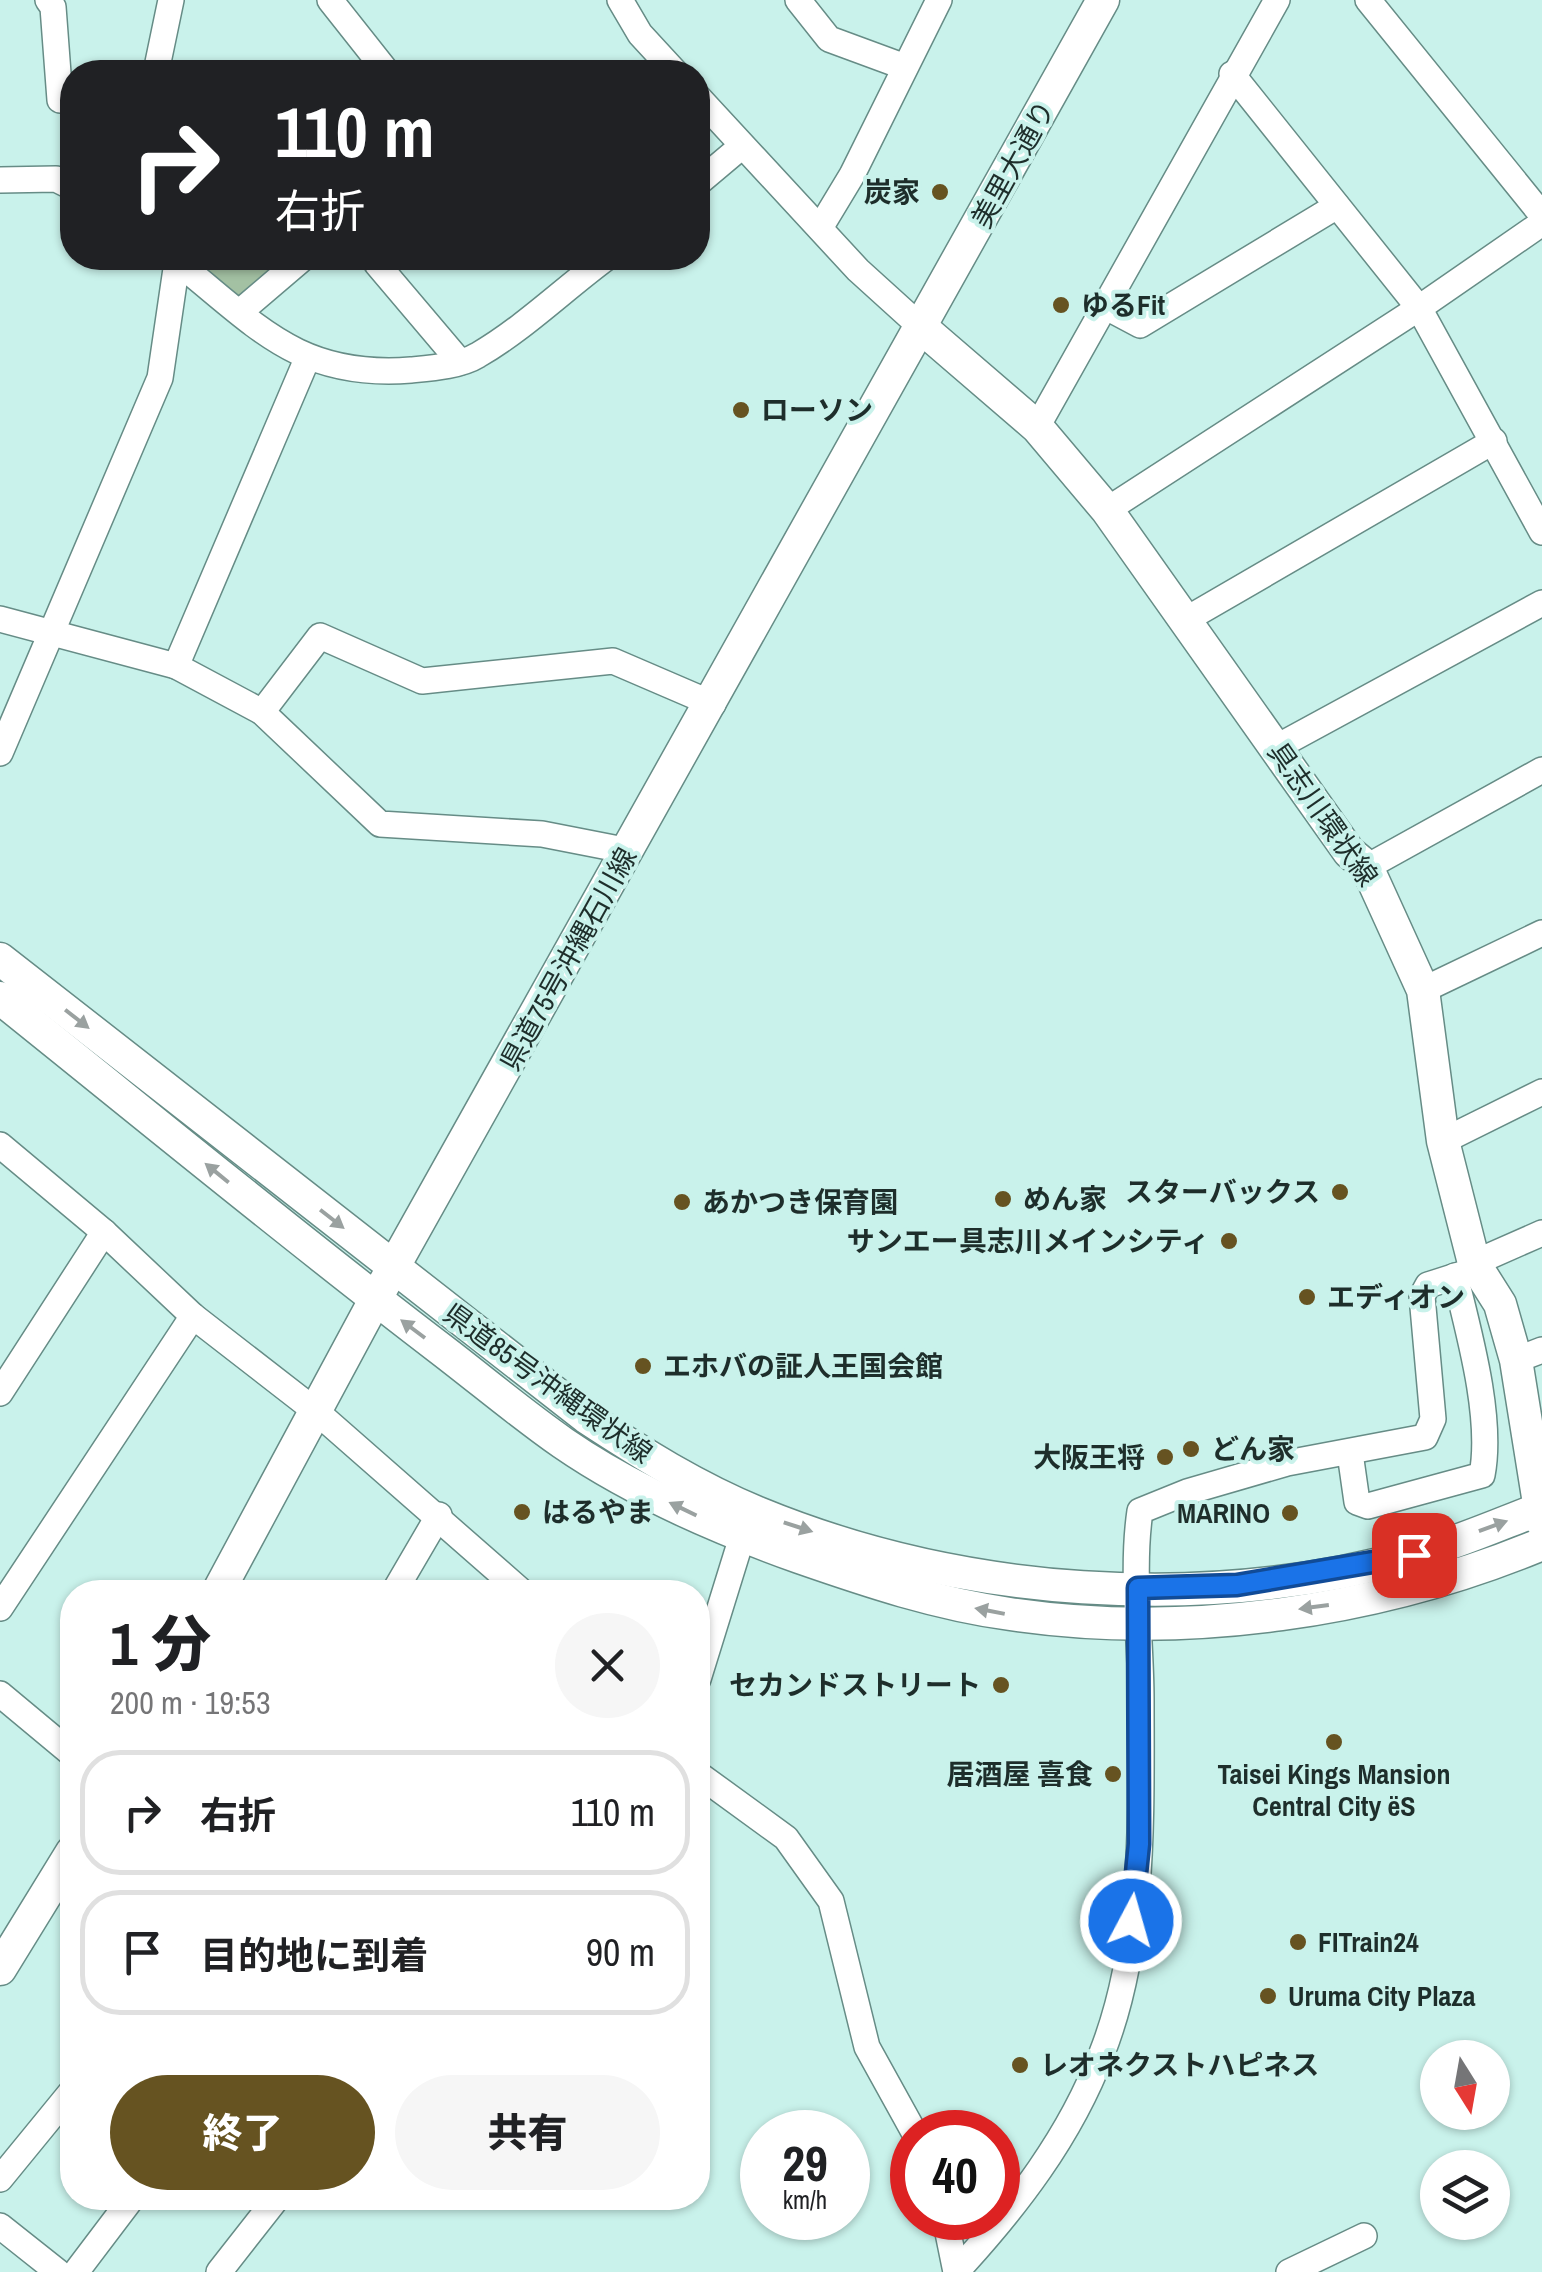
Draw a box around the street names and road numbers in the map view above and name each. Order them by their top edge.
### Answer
street label: 美里大通り [962,94,1064,234]
street label: 具志川環状線 [1259,734,1387,894]
street label: 県道75号沖縄石川線 [491,841,645,1077]
street label: 県道85号沖縄環状線 [436,1294,660,1472]

